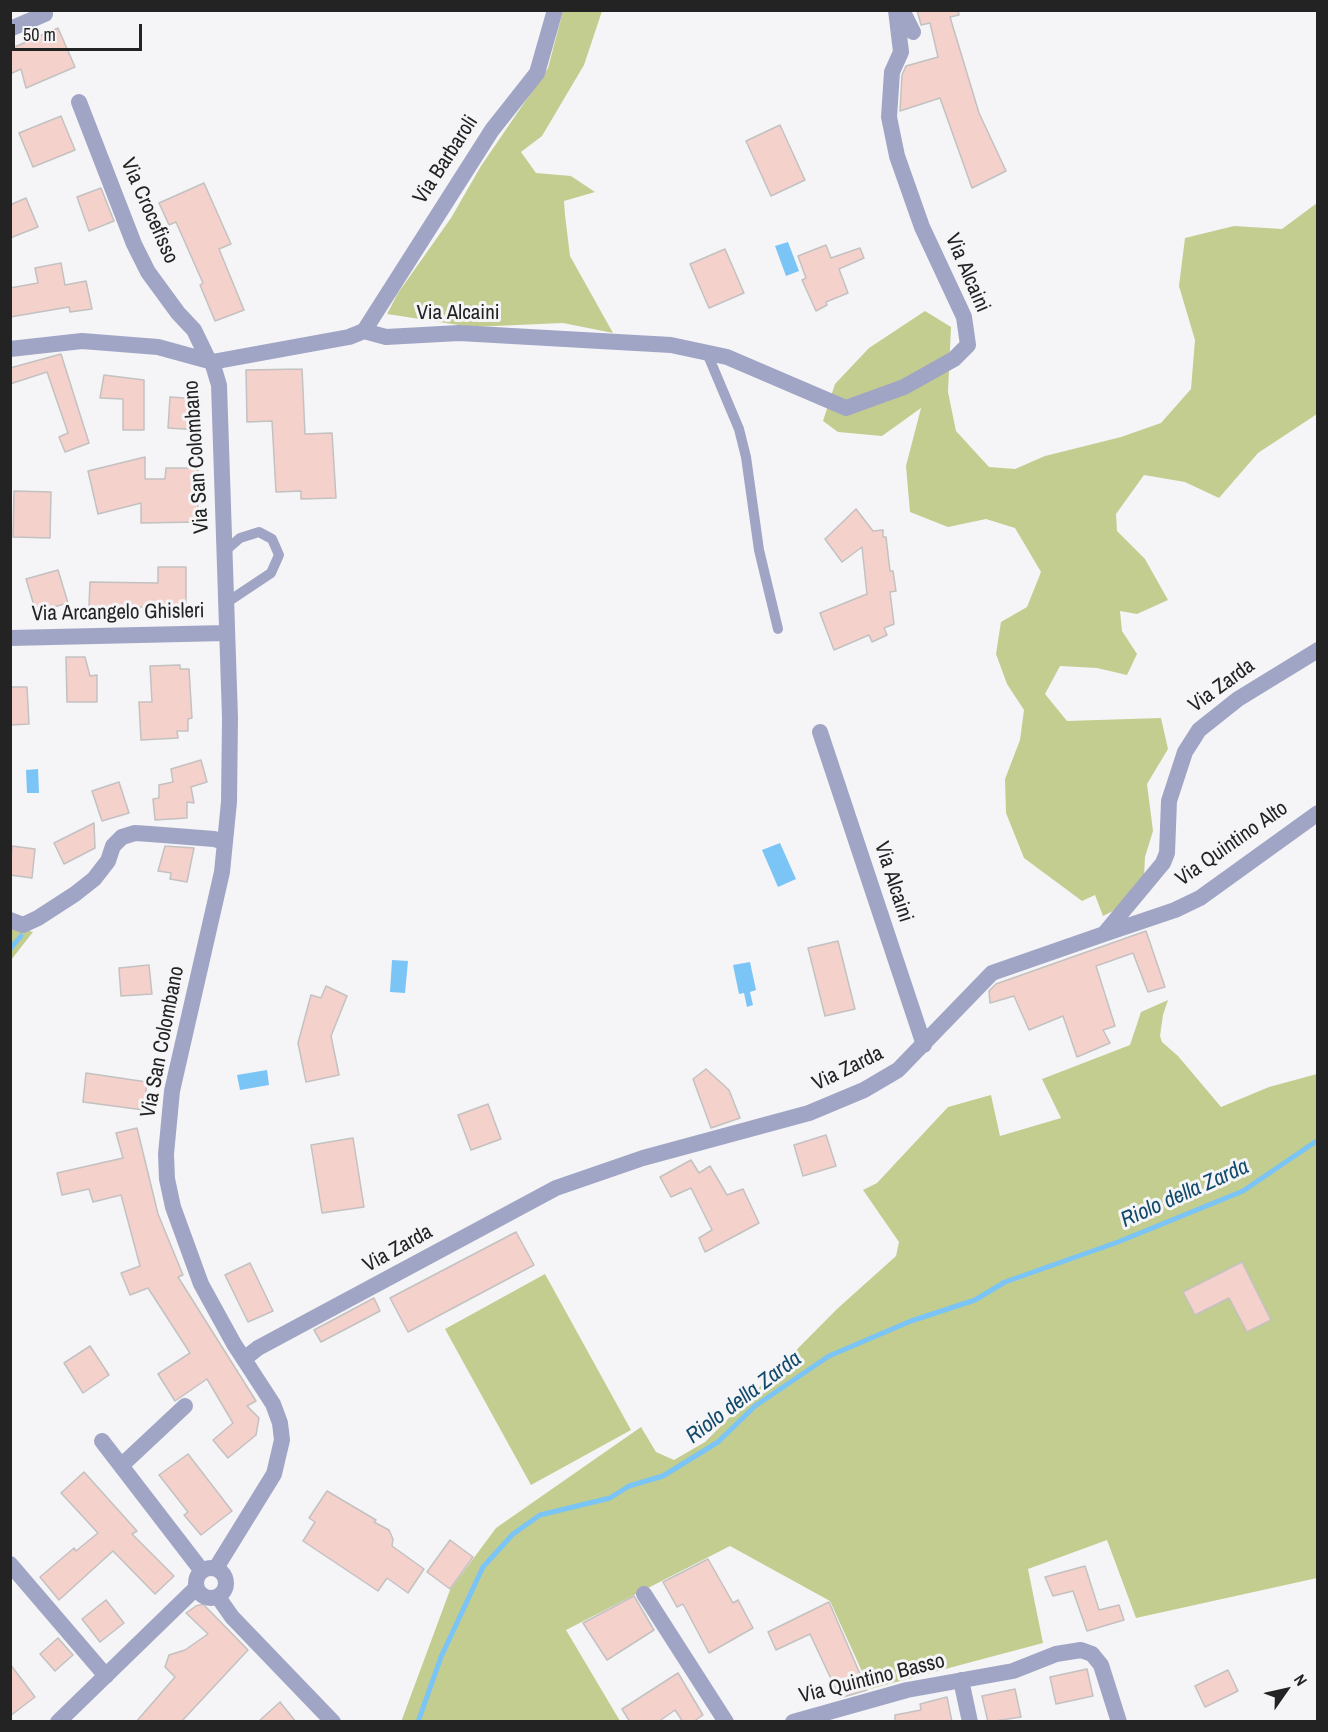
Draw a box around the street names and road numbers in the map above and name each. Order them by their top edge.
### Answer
street label: Via Barbaroli [408,111,484,209]
street label: Via Crocefisso [115,154,183,268]
street label: Via Alcaini [939,230,995,316]
street label: Via Alcaini [417,300,499,326]
street label: Via San Colombano [179,379,215,535]
street label: Via Arcangelo Ghisleri [31,599,205,627]
street label: Via Zarda [1184,654,1260,718]
street label: Via Quintino Alto [1171,796,1293,892]
street label: Via Alcaini [868,839,918,925]
street label: Via San Colombano [136,964,190,1120]
street label: Via Zarda [809,1041,887,1097]
street label: Via Zarda [359,1220,437,1278]
street label: Via Quintino Basso [797,1649,947,1709]

